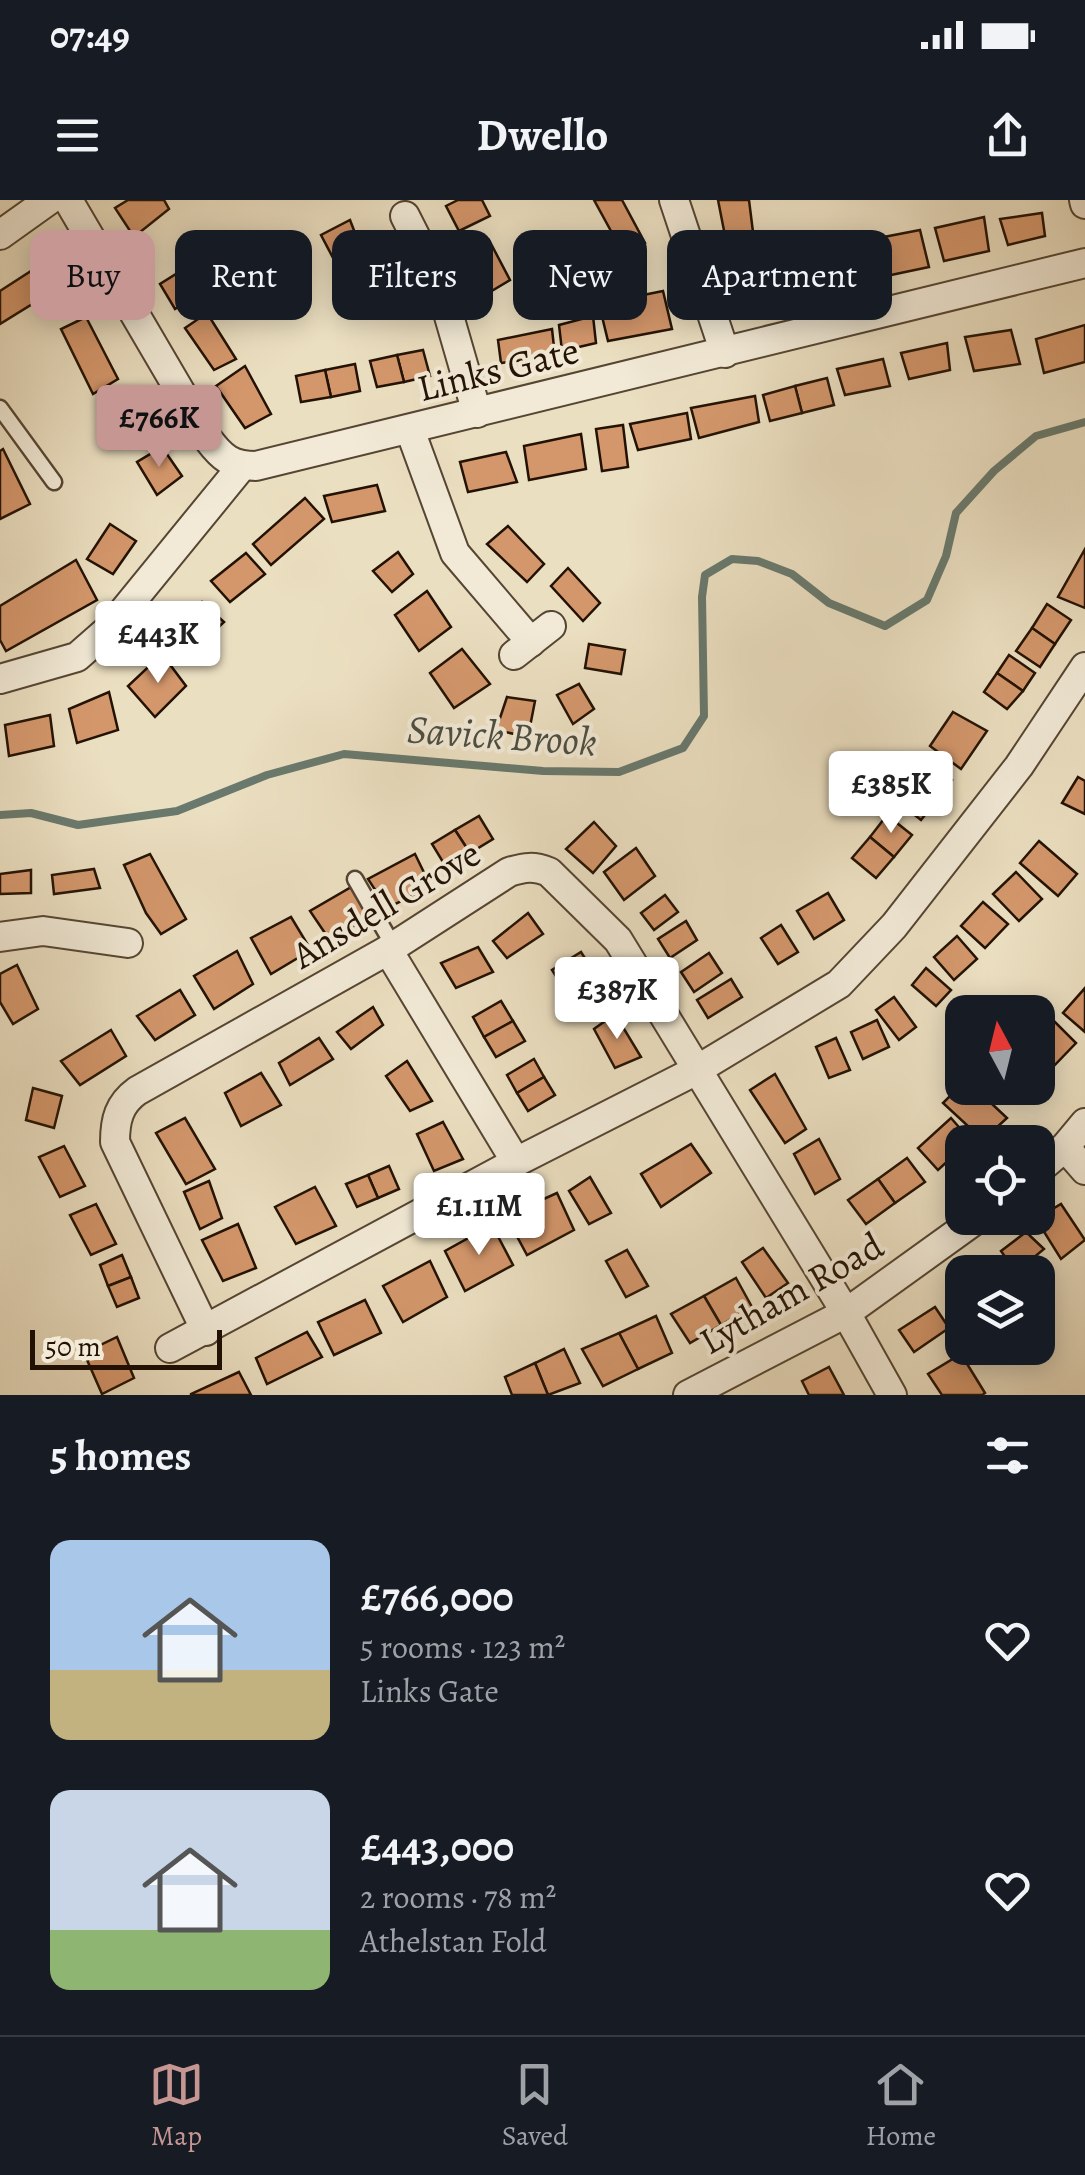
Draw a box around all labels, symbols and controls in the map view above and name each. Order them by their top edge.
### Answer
text: 07:49 [50,9,130,61]
text: Dwello [477,104,608,166]
icon: menu [50,108,105,163]
icon: share [980,108,1035,163]
chip: Buy [30,230,155,320]
chip: Rent [175,230,312,320]
chip: Filters [332,230,493,320]
chip: New [513,230,647,320]
chip: Apartment [667,230,892,320]
street label: Links Gate [412,324,584,414]
pin: £766K [89,385,229,470]
text: £766K [118,395,200,439]
pin: £443K [88,601,228,686]
text: £443K [117,611,199,655]
water label: Savick Brook [405,701,599,770]
pin: £385K [821,751,961,836]
text: £385K [851,761,931,805]
street label: Ansdell Grove [281,827,490,981]
pin: £387K [547,957,687,1042]
text: £387K [577,967,657,1011]
north arrow [945,995,1055,1105]
map controls [945,995,1055,1365]
button: locate [945,1125,1055,1235]
pin: £1.11M [398,1173,560,1258]
text: £1.11M [436,1183,522,1227]
street label: Lytham Road [689,1219,893,1367]
button: layers [945,1255,1055,1365]
scale bar [30,1325,222,1370]
text: 50 m [45,1328,101,1366]
text: 5 homes [50,1427,191,1484]
icon: filters [980,1428,1035,1483]
text: £766,000 [360,1568,514,1625]
icon: home [130,1580,250,1700]
icon: heart [980,1613,1035,1668]
text: 5 rooms · 123 m² [360,1625,565,1669]
text: Links Gate [360,1669,499,1713]
text: £443,000 [360,1818,514,1875]
icon: home [130,1830,250,1950]
icon: heart [980,1863,1035,1918]
text: 2 rooms · 78 m² [360,1875,556,1919]
text: Athelstan Fold [360,1919,547,1963]
tab: Map [149,2057,204,2155]
tab: Saved [502,2057,568,2155]
tab: Home [866,2057,936,2155]

